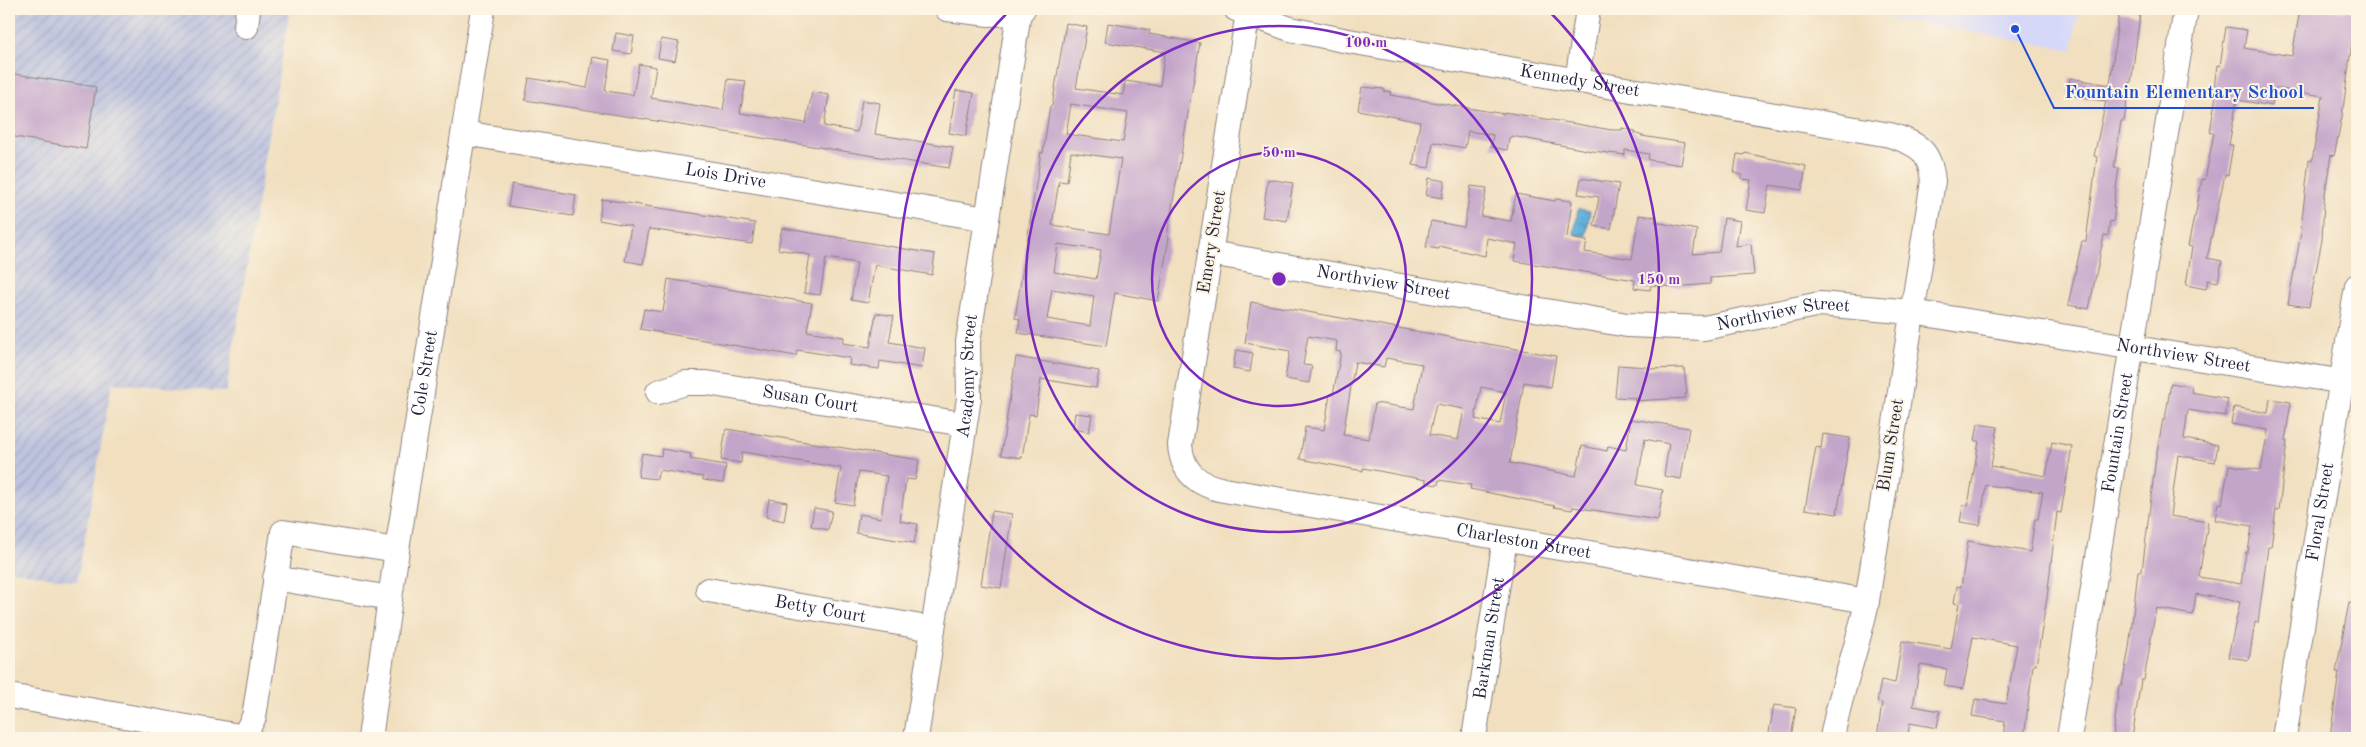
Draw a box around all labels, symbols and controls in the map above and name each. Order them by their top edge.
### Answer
text: 100 m [1345,36,1387,51]
street label: Kennedy Street [1518,62,1641,100]
callout: Fountain Elementary School [2054,74,2314,108]
text: Fountain Elementary School [2064,84,2304,103]
text: 50 m [1262,146,1296,161]
street label: Lois Drive [684,160,767,192]
street label: Emery Street [1195,189,1229,295]
street label: Northview Street [1315,263,1452,303]
centre of rings [1270,270,1288,288]
text: 150 m [1638,273,1680,288]
street label: Northview Street [1715,295,1851,334]
street label: Academy Street [954,313,981,439]
street label: Cole Street [409,329,441,417]
street label: Northview Street [2115,336,2252,376]
street label: Fountain Street [2099,371,2137,494]
street label: Susan Court [761,383,859,416]
street label: Blum Street [1875,397,1907,493]
street label: Floral Street [2304,461,2337,563]
street label: Charleston Street [1455,521,1593,562]
street label: Barkman Street [1471,576,1508,701]
street label: Betty Court [773,593,867,626]

